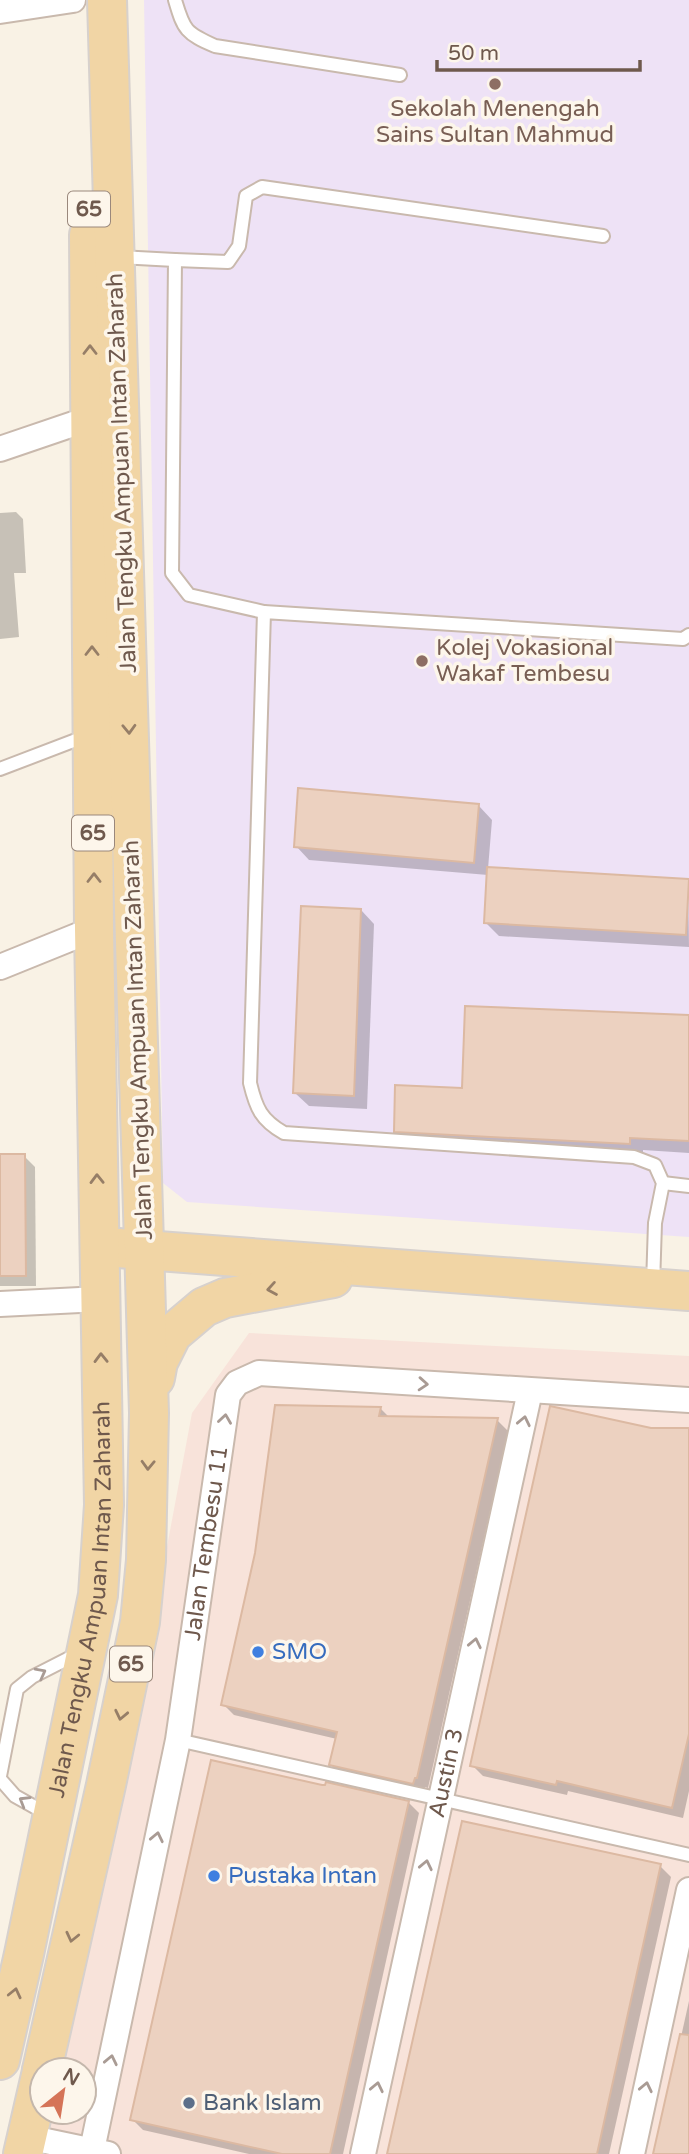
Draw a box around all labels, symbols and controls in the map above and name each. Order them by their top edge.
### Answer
scale bar [437,28,640,72]
text: 50 m [448,41,499,66]
marker: Sekolah Menengah Sains Sultan Mahmud [487,76,503,92]
place label: Sekolah Menengah Sains Sultan Mahmud [376,95,614,149]
road number: 65 [68,192,110,227]
street label: Jalan Tengku Ampuan Intan Zaharah [101,272,143,674]
one-way arrow [82,344,98,355]
place label: Kolej Vokasional Wakaf Tembesu [436,634,613,688]
one-way arrow [84,645,100,655]
marker: Kolej Vokasional Wakaf Tembesu [414,653,430,669]
one-way arrow [122,724,137,735]
road number: 65 [72,816,114,850]
street label: Jalan Tengku Ampuan Intan Zaharah [117,839,159,1241]
one-way arrow [86,872,102,883]
one-way arrow [89,1173,105,1184]
one-way arrow [266,1281,278,1296]
one-way arrow [93,1352,109,1363]
one-way arrow [418,1376,429,1391]
street label: Jalan Tengku Ampuan Intan Zaharah [43,1401,118,1800]
one-way arrow [217,1413,232,1425]
one-way arrow [516,1415,530,1427]
street label: Jalan Tembesu 11 [179,1444,235,1642]
one-way arrow [140,1460,156,1471]
one-way arrow [466,1637,481,1649]
place label: SMO [272,1638,327,1666]
marker: SMO [250,1644,266,1660]
road number: 65 [110,1646,152,1682]
one-way arrow [33,1668,46,1681]
one-way arrow [114,1709,129,1721]
street label: Austin 3 [423,1726,470,1820]
one-way arrow [18,1796,31,1809]
one-way arrow [149,1831,164,1843]
one-way arrow [418,1859,432,1871]
place label: Pustaka Intan [228,1862,377,1890]
marker: Pustaka Intan [206,1868,222,1884]
one-way arrow [66,1931,80,1943]
one-way arrow [7,1987,21,1999]
one-way arrow [102,2054,117,2066]
north arrow [28,2056,98,2126]
text: N [59,2064,83,2090]
one-way arrow [369,2081,384,2093]
one-way arrow [638,2081,653,2093]
place label: Bank Islam [203,2089,322,2117]
marker: Bank Islam [181,2095,197,2111]

